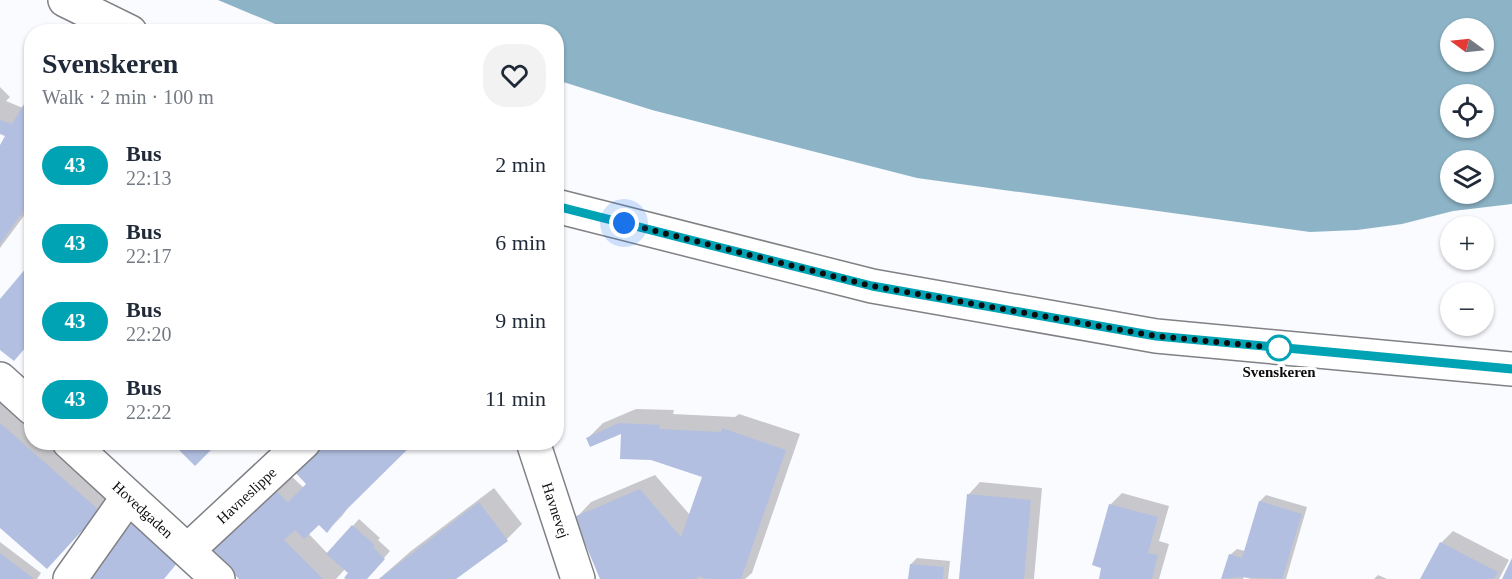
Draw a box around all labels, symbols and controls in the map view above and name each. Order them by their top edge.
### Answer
north arrow [1440,18,1494,72]
map controls [1440,18,1494,336]
button: heart [483,44,546,107]
text: Svenskeren [42,48,178,79]
button: locate [1440,84,1494,138]
text: Walk · 2 min · 100 m [42,86,214,108]
text: Bus [126,141,161,166]
button: layers [1440,150,1494,204]
text: 2 min [495,152,546,177]
text: 43 [65,153,86,177]
text: 22:13 [126,167,172,189]
your location [609,208,639,238]
button: + [1440,216,1494,270]
text: Bus [126,219,161,244]
text: 6 min [495,230,546,255]
text: 43 [65,231,86,255]
text: 22:17 [126,245,172,267]
button: − [1440,282,1494,336]
text: Bus [126,297,161,322]
text: 9 min [495,308,546,333]
text: 43 [65,309,86,333]
text: 22:20 [126,323,172,345]
marker: Svenskeren [1266,335,1292,361]
place label: Svenskeren [1242,364,1316,380]
text: Bus [126,375,161,400]
text: 11 min [485,386,546,411]
text: 43 [65,387,86,411]
text: 22:22 [126,401,172,423]
street label: Havneslippe [214,464,280,527]
street label: Hovedgaden [109,478,176,542]
street label: Havnevej [539,481,572,540]

